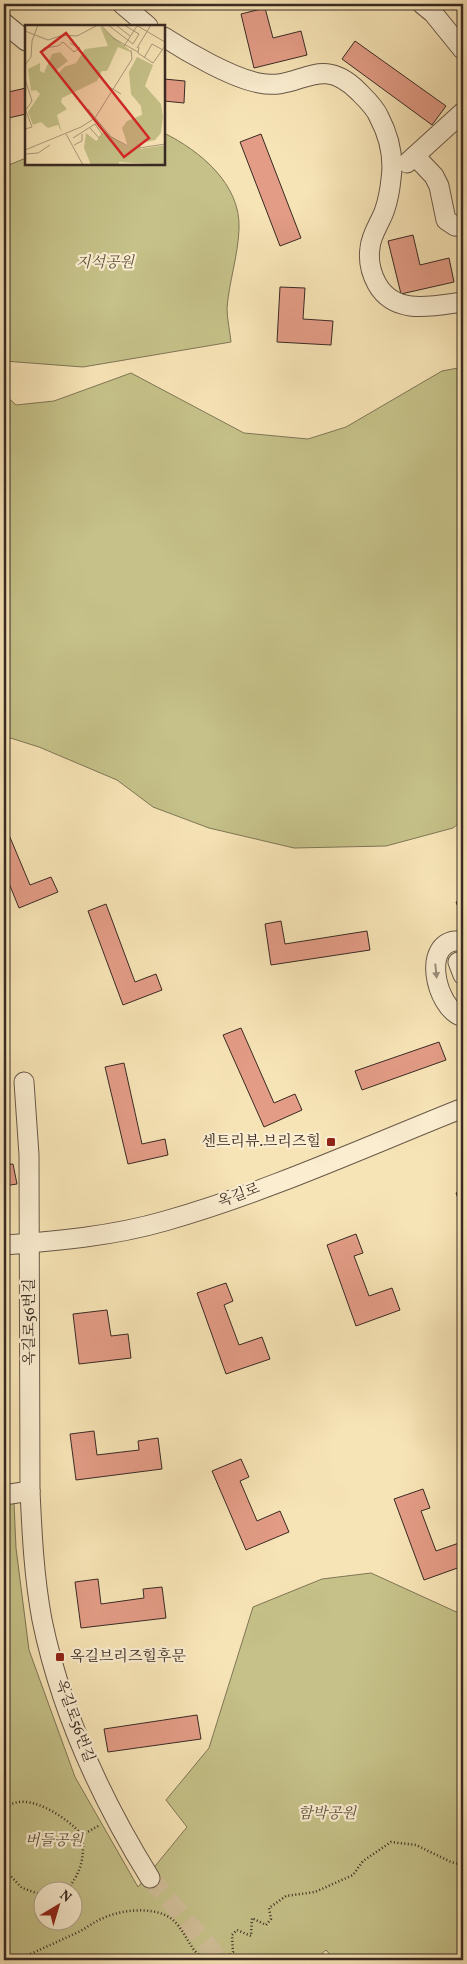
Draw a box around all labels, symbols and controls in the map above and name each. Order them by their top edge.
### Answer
inset map [25,25,165,165]
park label: 지석공원 [76,253,135,274]
one-way arrow [432,964,440,980]
place label: 센트리뷰.브리즈힐 [202,1132,321,1153]
marker: 센트리뷰.브리즈힐 [325,1136,337,1148]
street label: 옥길로 [215,1179,263,1213]
street label: 옥길로56번길 [20,1278,41,1366]
place label: 옥길브리즈힐후문 [70,1647,186,1668]
marker: 옥길브리즈힐후문 [54,1651,66,1663]
street label: 옥길로56번길 [49,1676,99,1766]
park label: 함박공원 [298,1804,357,1825]
park label: 버들공원 [25,1831,84,1852]
north arrow [32,1882,82,1932]
text: N [55,1886,75,1908]

